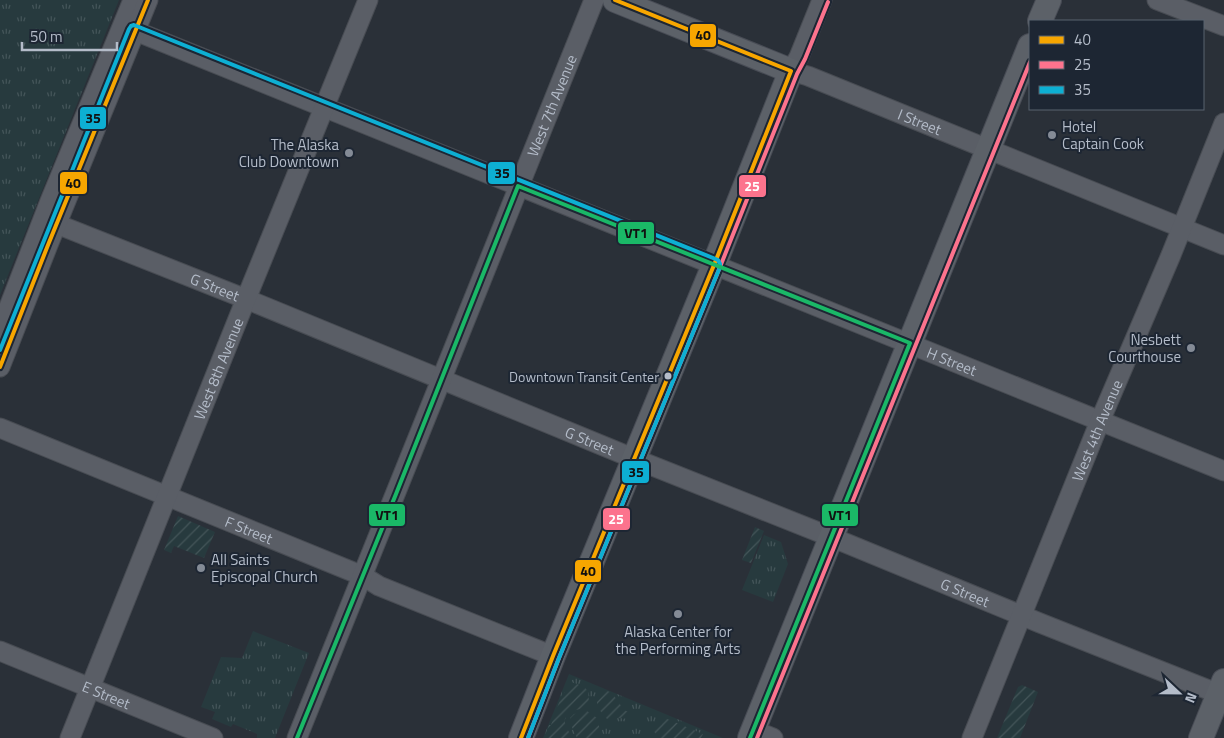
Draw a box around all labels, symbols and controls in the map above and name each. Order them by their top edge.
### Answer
scale bar [22,20,118,52]
legend [1029,20,1204,110]
line badge: 40 [689,23,717,48]
text: 40 [695,24,711,45]
text: 50 m [30,25,63,48]
text: 40 [1074,28,1091,51]
street label: West 7th Avenue [520,51,582,160]
text: 25 [1074,53,1091,76]
text: 35 [1074,78,1091,101]
street label: I Street [894,102,946,141]
line badge: 35 [79,106,107,130]
text: 35 [85,107,101,128]
place label: Hotel Captain Cook [1062,115,1144,155]
marker: Hotel Captain Cook [1046,129,1058,141]
place label: The Alaska Club Downtown [239,133,339,173]
marker: The Alaska Club Downtown [343,147,355,159]
line badge: 35 [487,161,516,185]
text: 35 [494,162,510,183]
line badge: 40 [59,171,88,195]
text: 40 [65,172,81,193]
line badge: 25 [738,174,767,198]
text: 25 [744,175,760,196]
line badge: VT1 [617,221,655,245]
text: VT1 [624,222,648,243]
street label: G Street [187,267,244,307]
street label: West 8th Avenue [187,314,249,423]
place label: Nesbett Courthouse [1108,328,1182,368]
street label: H Street [923,341,981,382]
marker: Nesbett Courthouse [1185,342,1197,354]
place label: Downtown Transit Center [509,366,659,387]
marker: Downtown Transit Center [663,371,673,381]
street label: West 4th Avenue [1065,376,1128,485]
street label: G Street [562,420,619,461]
line badge: 35 [621,460,650,484]
text: 35 [628,461,644,482]
line badge: VT1 [368,503,406,527]
line badge: VT1 [821,503,859,527]
text: VT1 [375,504,399,525]
text: VT1 [828,504,852,525]
line badge: 25 [602,507,631,531]
text: 25 [608,508,624,529]
street label: F Street [222,509,277,550]
place label: All Saints Episcopal Church [211,548,318,588]
line badge: 40 [574,559,602,583]
text: 40 [580,560,596,581]
marker: All Saints Episcopal Church [195,562,207,574]
street label: G Street [937,572,994,613]
marker: Alaska Center for the Performing Arts [672,608,684,620]
place label: Alaska Center for the Performing Arts [616,620,741,660]
north arrow [1154,668,1204,718]
street label: E Street [79,674,135,715]
text: N [1180,690,1203,706]

